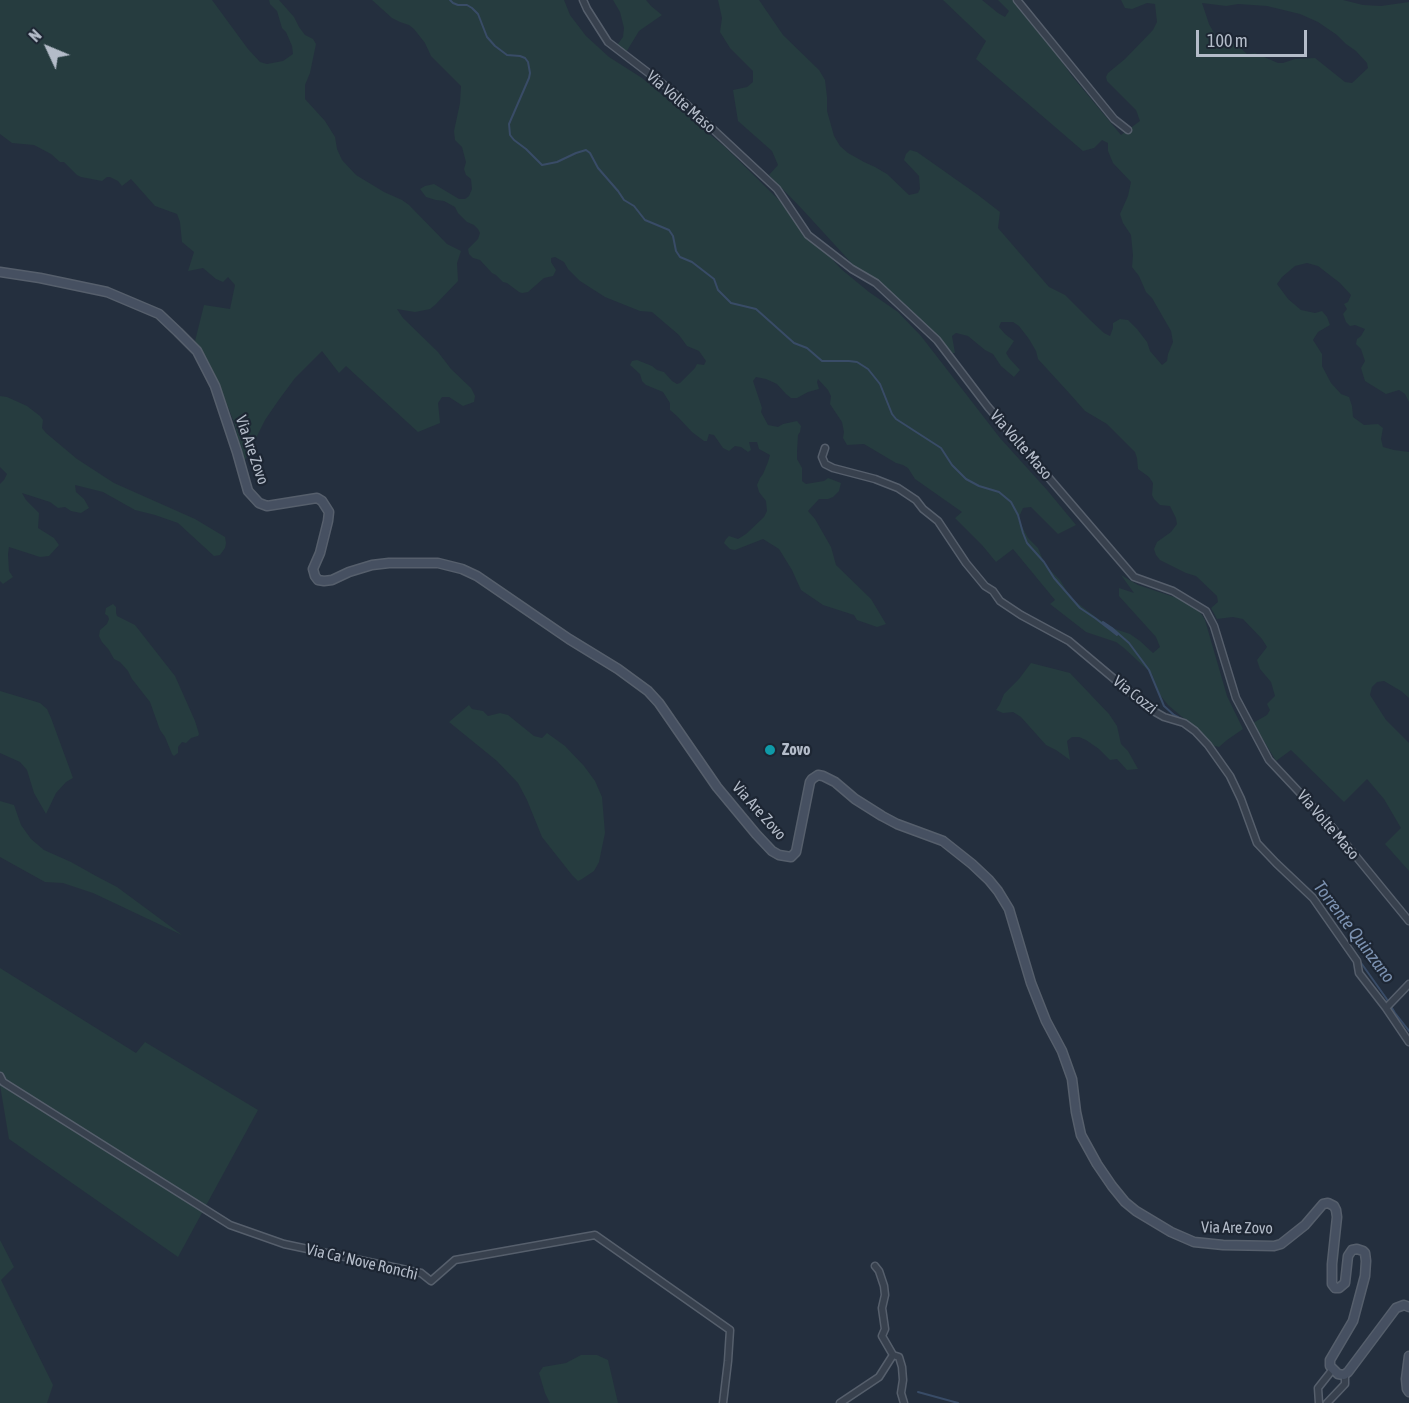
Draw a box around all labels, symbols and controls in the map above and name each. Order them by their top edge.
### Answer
north arrow [18,18,78,78]
scale bar [1199,18,1310,56]
text: N [25,26,45,45]
text: 100 m [1207,30,1248,51]
street label: Via Volte Maso [642,67,720,137]
street label: Via Volte Maso [986,406,1056,484]
street label: Via Are Zovo [231,413,273,487]
street label: Via Cozzi [1109,672,1161,718]
place label: Zovo [782,740,811,760]
marker: Zovo [763,743,777,757]
street label: Via Are Zovo [728,778,790,844]
street label: Via Volte Maso [1293,786,1363,864]
water label: Torrente Quinzano [1309,877,1399,987]
street label: Via Are Zovo [1201,1218,1273,1238]
street label: Via Ca' Nove Ronchi [304,1240,420,1284]

